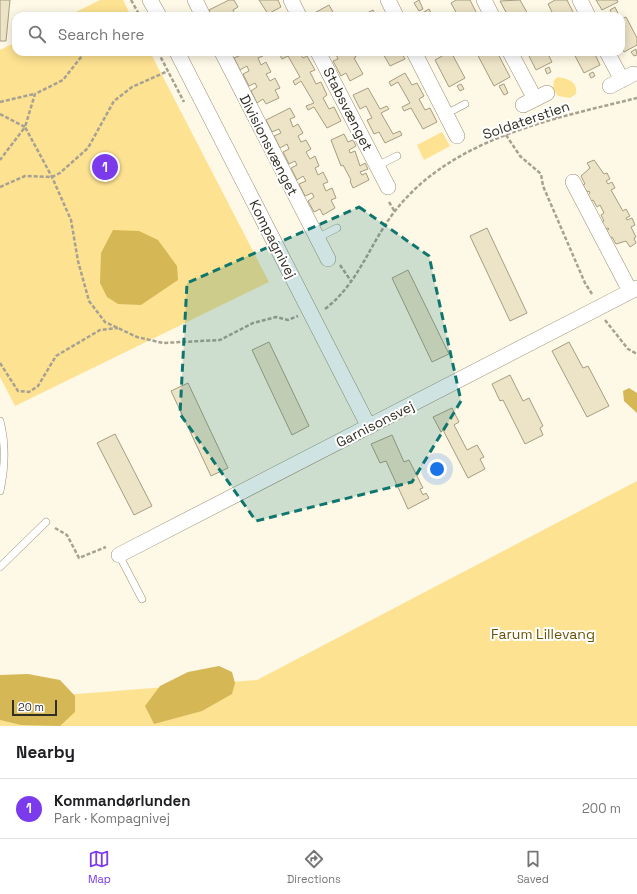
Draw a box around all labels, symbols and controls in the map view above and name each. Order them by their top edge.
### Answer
search box [12,12,625,56]
icon: search [26,23,48,45]
text: Search here [58,25,144,44]
street label: Stabsvænget [319,64,377,154]
street label: Divisionsvænget [236,91,302,199]
street label: Soldaterstien [480,97,572,143]
pin: 1 [92,152,118,182]
street label: Kompagnivej [245,197,301,281]
street label: Garnisonsvej [333,397,417,451]
your location [427,459,447,479]
park label: Farum Lillevang [491,625,595,643]
scale bar [12,698,57,717]
text: 20 m [18,700,44,714]
text: Nearby [16,741,75,763]
text: Kommandørlunden [54,791,191,810]
text: 1 [26,800,32,817]
text: 200 m [582,800,621,817]
text: Park · Kompagnivej [54,810,170,827]
tab: Map [88,848,111,886]
tab: Directions [287,848,341,886]
tab: Saved [517,848,549,886]

